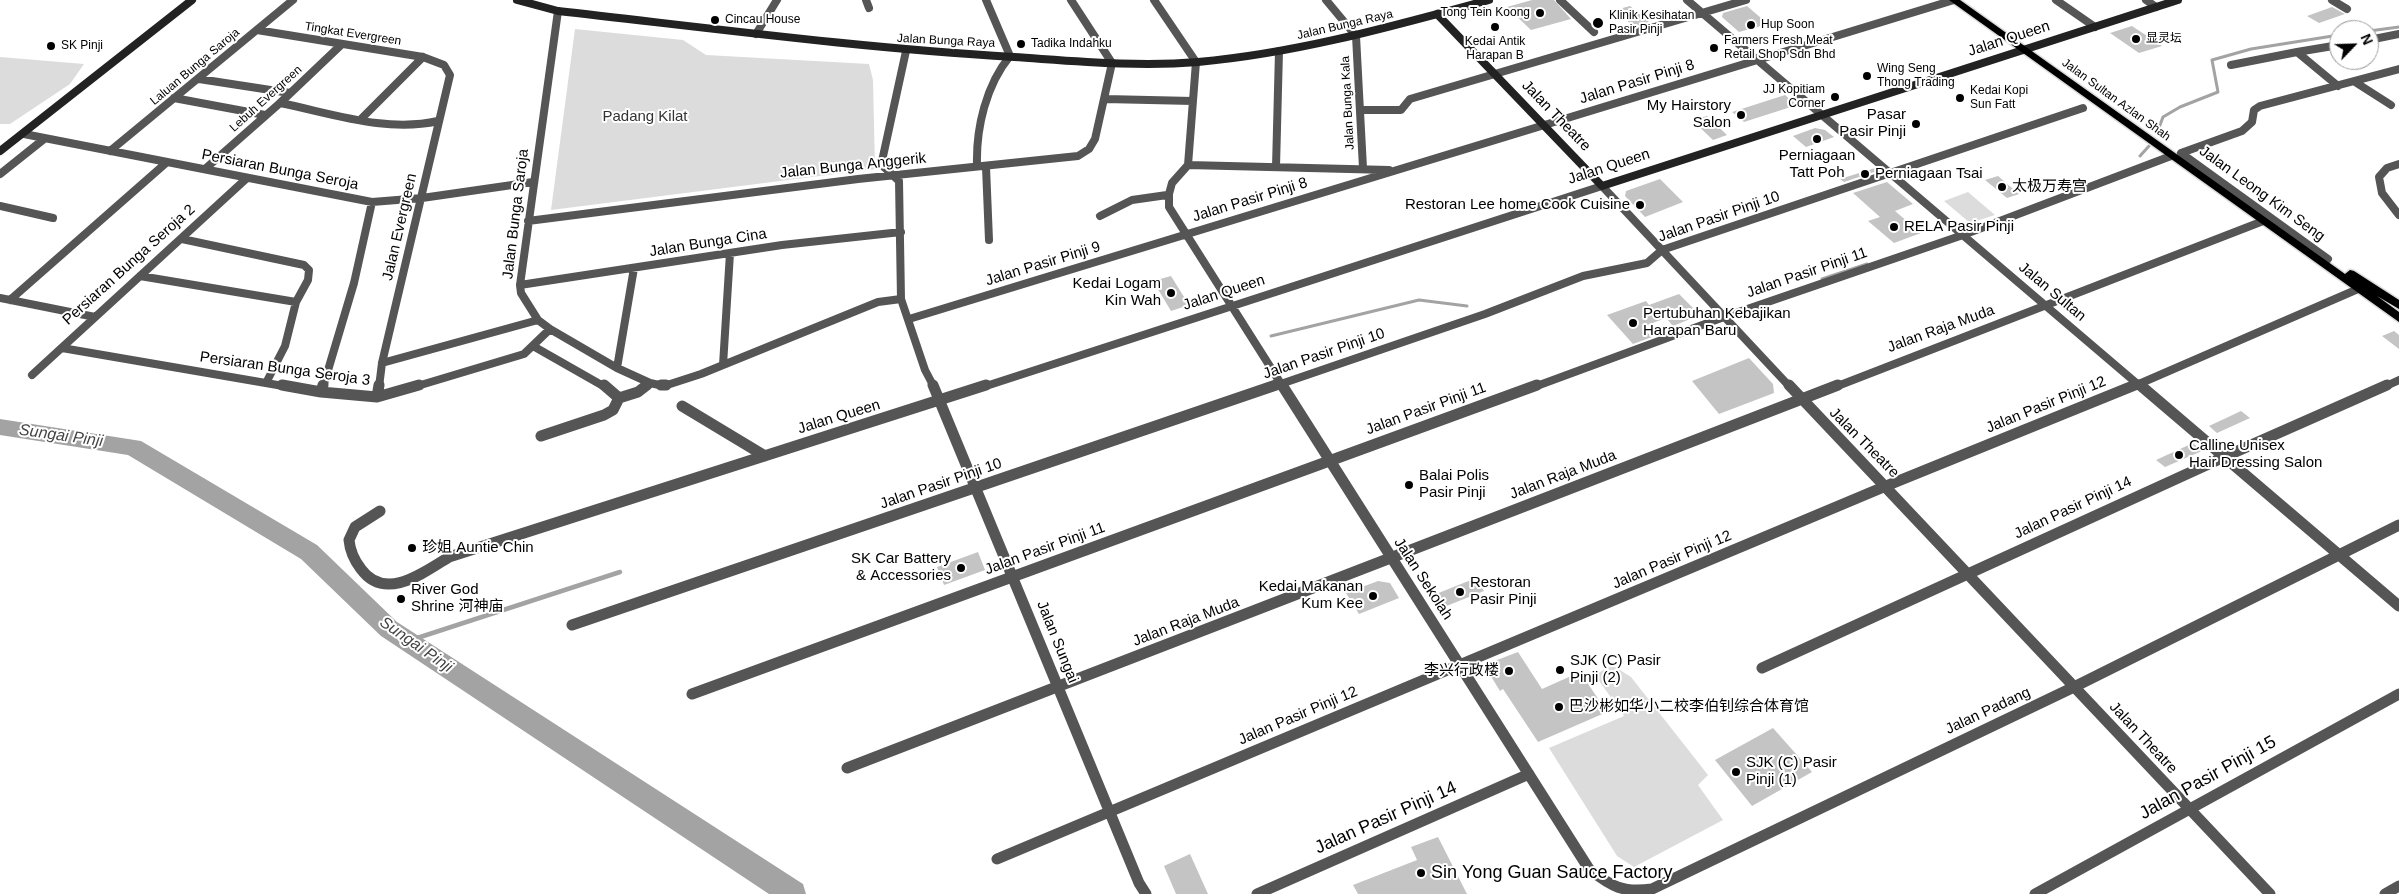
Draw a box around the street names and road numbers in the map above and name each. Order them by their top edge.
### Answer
street label: Jalan Bunga Raya [1296,7,1394,43]
street label: Jalan Queen [1966,17,2052,61]
street label: Tingkat Evergreen [304,19,402,49]
street label: Laluan Bunga Saroja [147,25,243,109]
street label: Jalan Bunga Raya [897,31,995,51]
street label: Jalan Bunga Kala [1338,56,1358,150]
street label: Jalan Pasir Pinji 8 [1577,56,1697,108]
street label: Jalan Sultan Azlan Shah [2059,56,2173,144]
street label: Lebuh Evergreen [227,63,305,135]
street label: Jalan Theatre [1518,77,1594,155]
street label: Jalan Leong Kim Seng [2196,142,2328,246]
street label: Jalan Queen [1566,145,1652,189]
street label: Persiaran Bunga Seroja [200,146,360,194]
street label: Jalan Bunga Saroja [499,148,533,280]
street label: Jalan Bunga Anggerik [779,149,927,183]
street label: Jalan Evergreen [379,172,421,282]
street label: Jalan Pasir Pinji 8 [1190,174,1310,226]
street label: Jalan Pasir Pinji 10 [1656,188,1782,246]
street label: Persiaran Bunga Seroja 2 [59,201,199,329]
street label: Jalan Bunga Cina [648,225,768,261]
street label: Jalan Pasir Pinji 9 [983,238,1103,290]
street label: Jalan Pasir Pinji 11 [1744,244,1870,302]
street label: Jalan Sultan [2015,259,2089,325]
street label: Jalan Queen [1181,271,1267,315]
street label: Jalan Raja Muda [1885,301,1997,357]
street label: Jalan Pasir Pinji 10 [1261,325,1387,383]
street label: Persiaran Bunga Seroja 3 [199,348,371,390]
street label: Jalan Pasir Pinji 12 [1983,373,2109,437]
street label: Jalan Pasir Pinji 11 [1364,379,1488,439]
street label: Jalan Queen [796,396,882,438]
street label: Jalan Theatre [1825,404,1903,482]
street label: Jalan Raja Muda [1507,446,1619,504]
street label: Jalan Pasir Pinji 10 [878,455,1004,513]
street label: Jalan Pasir Pinji 14 [2011,473,2135,543]
street label: Jalan Pasir Pinji 11 [983,519,1107,579]
street label: Jalan Pasir Pinji 12 [1610,527,1734,593]
street label: Jalan Sekolah [1390,535,1456,623]
street label: Jalan Raja Muda [1130,593,1242,651]
street label: Jalan Sungai [1032,598,1082,686]
street label: Jalan Pasir Pinji 12 [1236,683,1360,749]
street label: Jalan Padang [1943,683,2033,739]
street label: Jalan Theatre [2105,698,2181,778]
street label: Jalan Pasir Pinji 15 [2136,731,2280,825]
street label: Jalan Pasir Pinji 14 [1312,777,1460,859]

